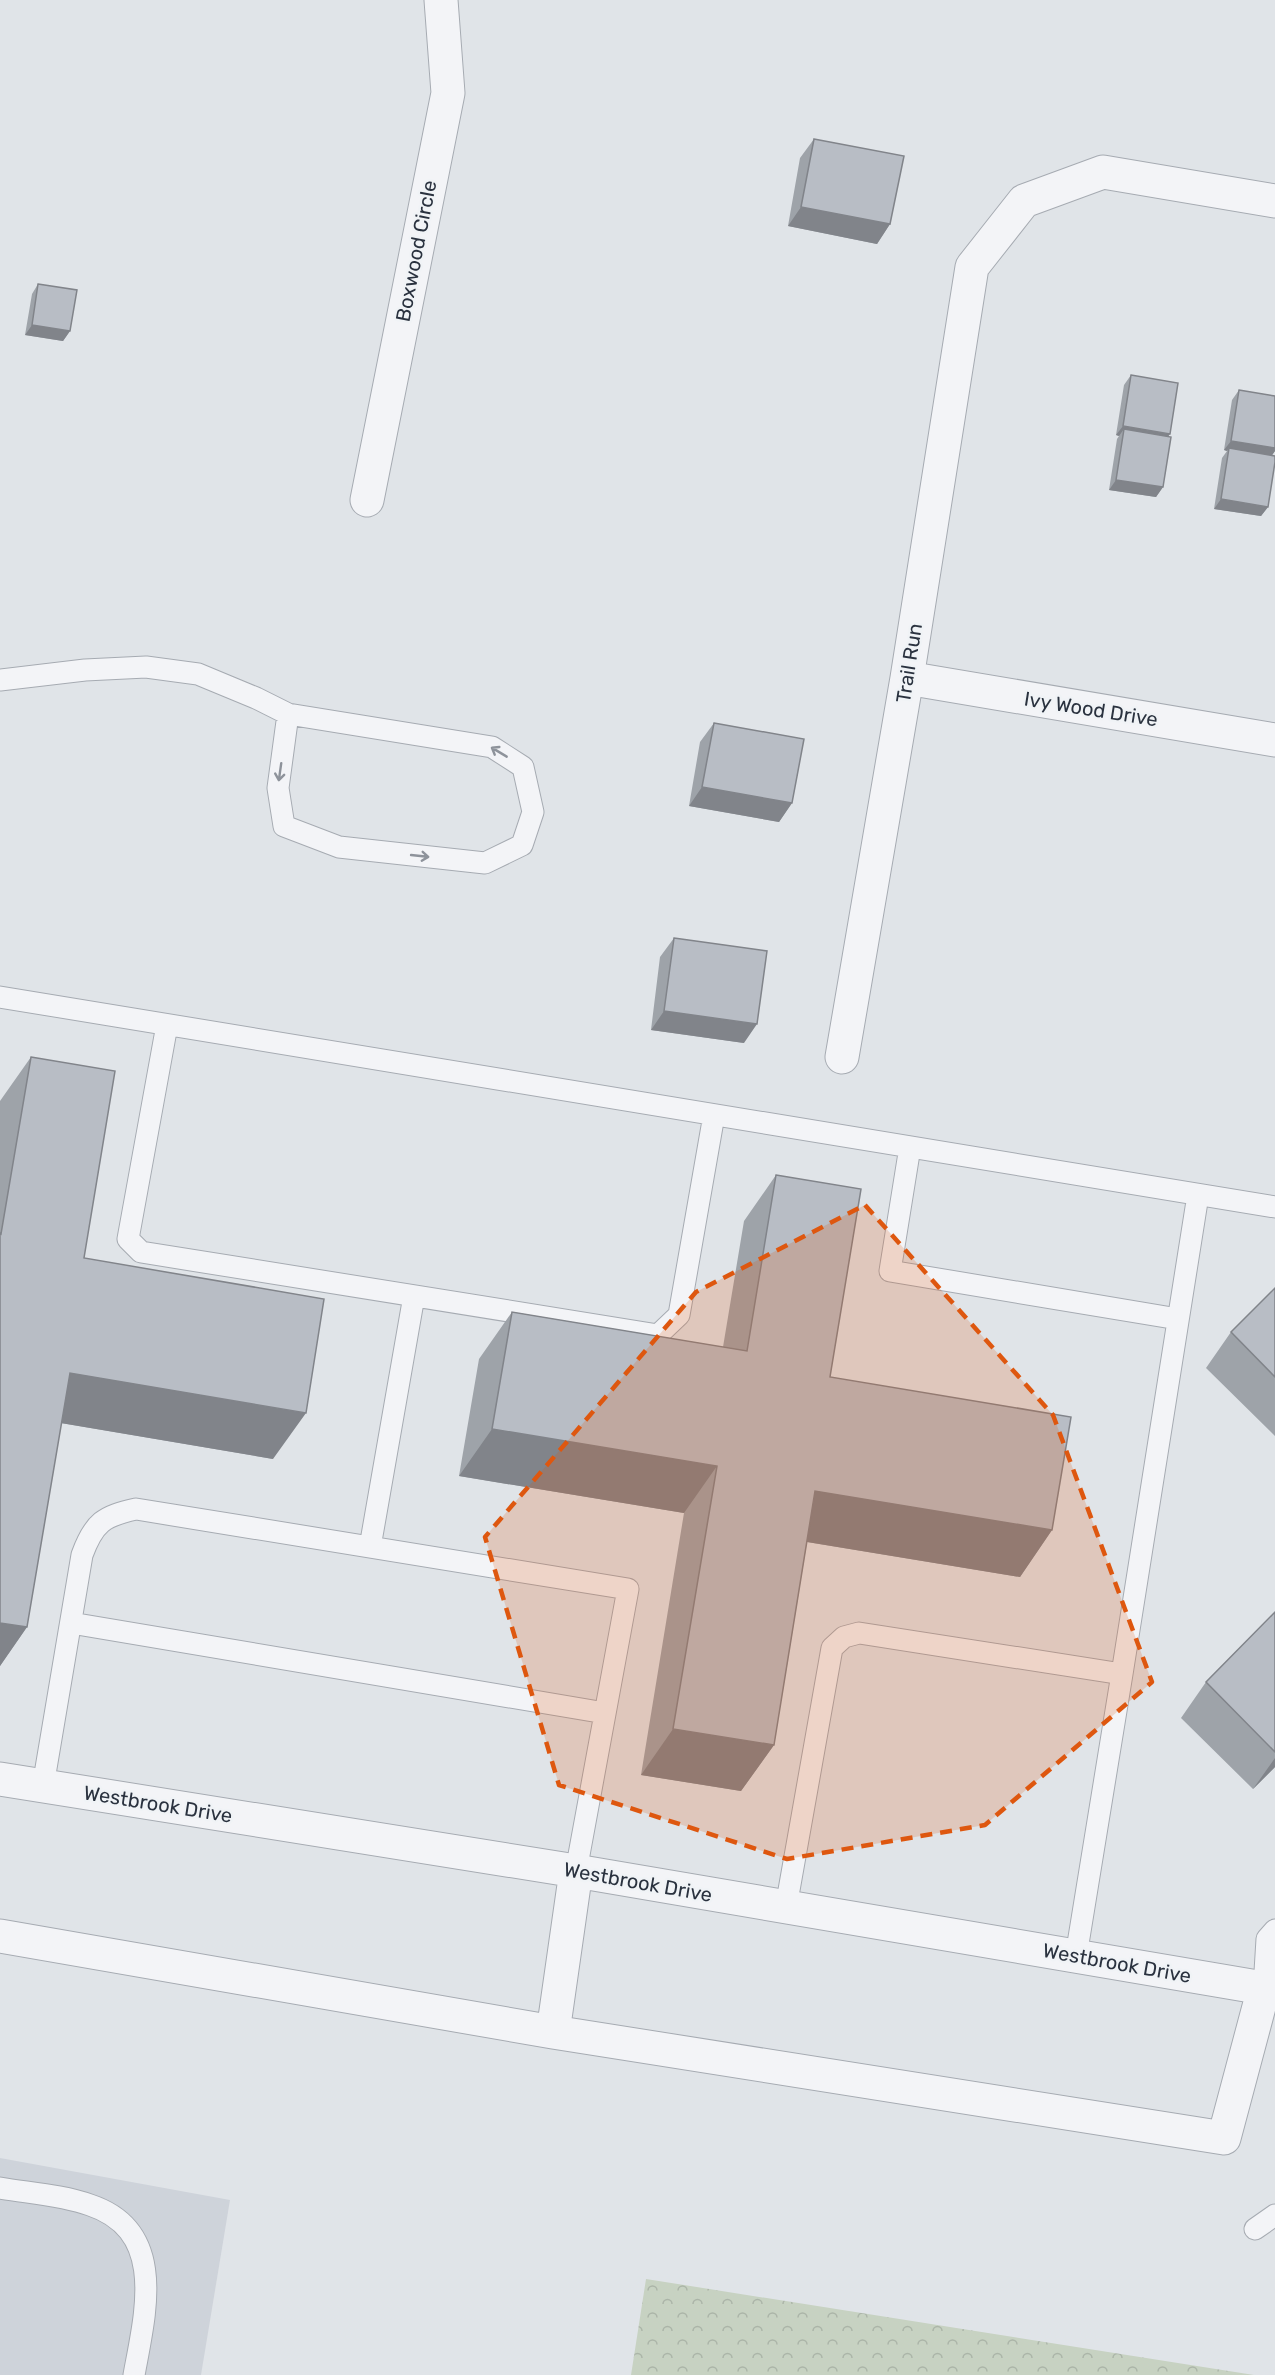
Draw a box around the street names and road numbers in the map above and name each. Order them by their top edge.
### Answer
street label: Boxwood Circle [391,178,441,324]
street label: Trail Run [891,621,927,705]
street label: Ivy Wood Drive [1022,687,1160,731]
street label: Westbrook Drive [82,1780,234,1828]
street label: Westbrook Drive [562,1857,714,1907]
street label: Westbrook Drive [1041,1938,1193,1988]

